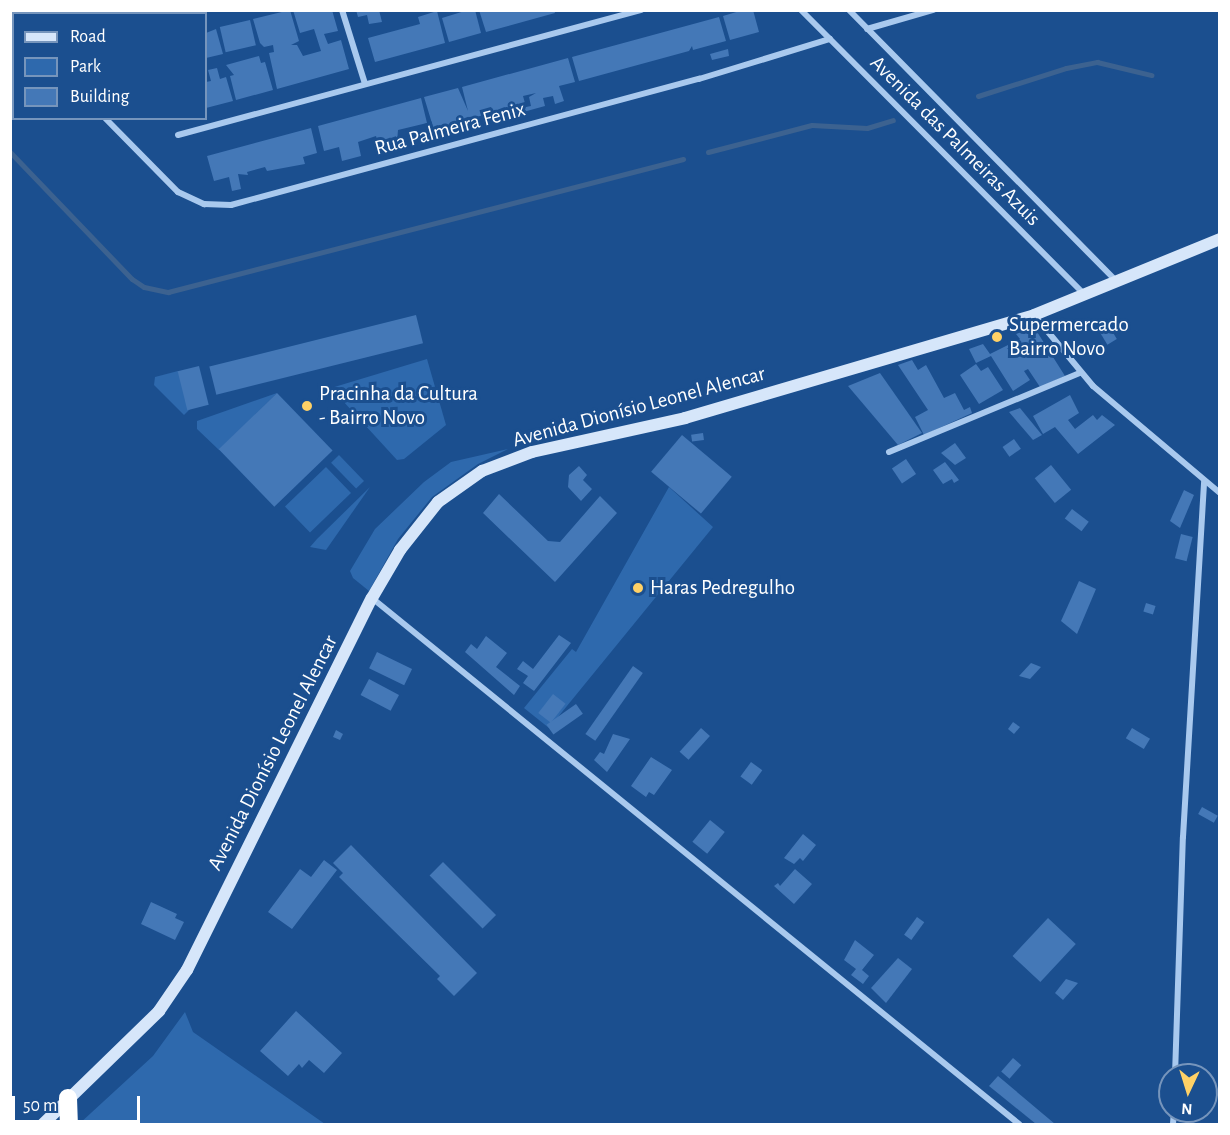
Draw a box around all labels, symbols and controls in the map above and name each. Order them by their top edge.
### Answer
legend [12,12,207,120]
text: Road [70,28,106,46]
street label: Avenida das Palmeiras Azuis [865,51,1045,231]
text: Park [70,58,101,76]
text: Building [70,88,129,106]
street label: Rua Palmeira Fenix [372,97,528,161]
place label: Supermercado Bairro Novo [1009,312,1129,362]
marker: Supermercado Bairro Novo [990,330,1004,344]
street label: Avenida Dionísio Leonel Alencar [510,361,768,453]
place label: Pracinha da Cultura - Bairro Novo [319,381,478,431]
marker: Pracinha da Cultura - Bairro Novo [300,399,314,413]
place label: Haras Pedregulho [650,575,795,601]
marker: Haras Pedregulho [631,581,645,595]
street label: Avenida Dionísio Leonel Alencar [203,631,343,875]
north arrow [1158,1063,1218,1123]
scale bar [15,1084,142,1122]
text: 50 m [23,1097,57,1115]
text: N [1181,1101,1193,1117]

